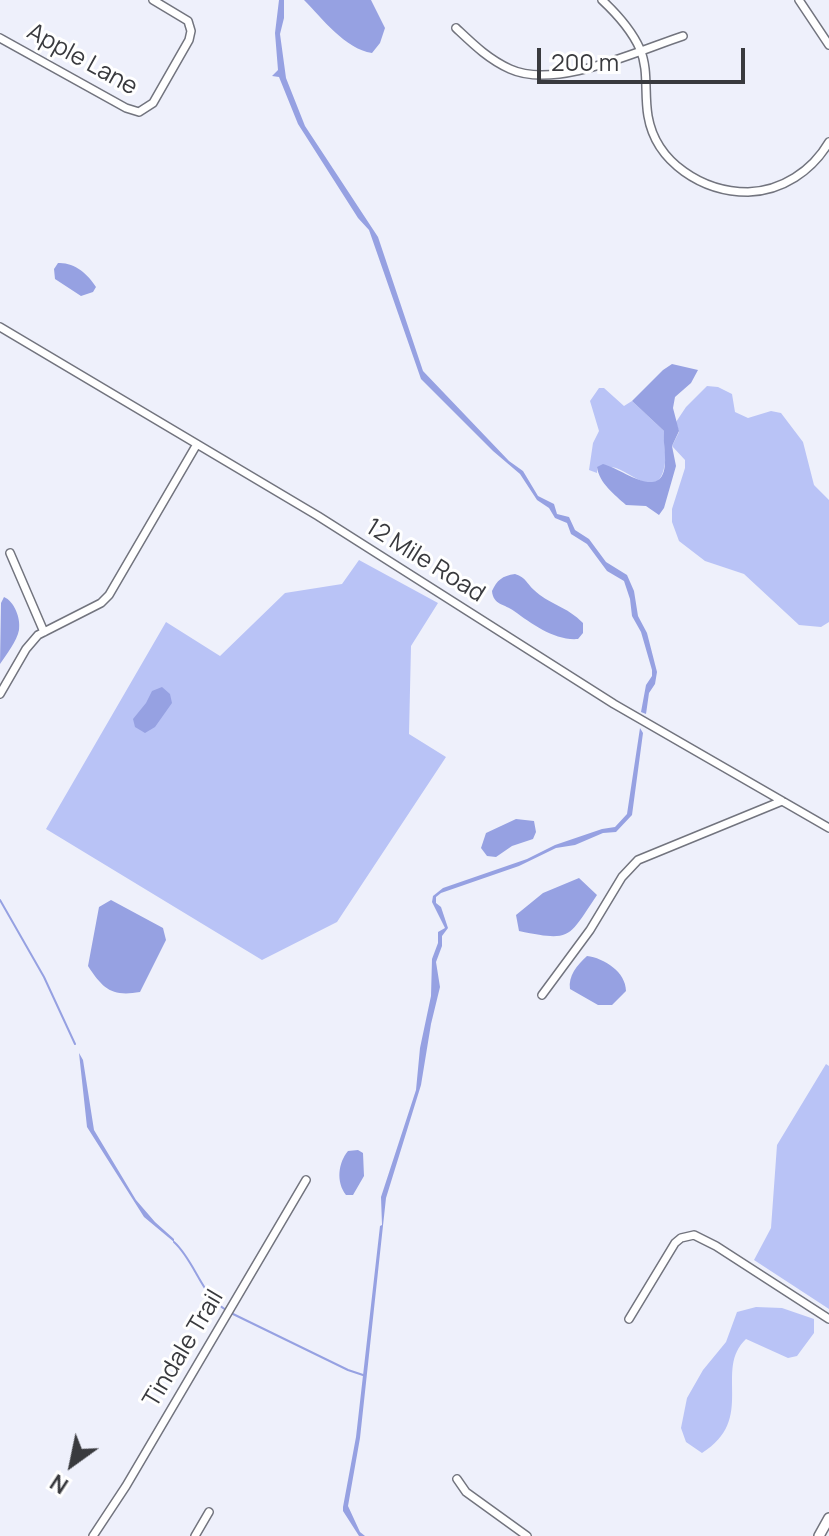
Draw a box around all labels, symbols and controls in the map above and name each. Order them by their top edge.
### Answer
street label: Apple Lane [22,18,142,102]
scale bar [541,32,749,82]
text: 200 m [551,45,619,78]
street label: 12 Mile Road [360,513,490,609]
street label: Tindale Trail [138,1285,230,1413]
north arrow [32,1424,112,1504]
text: N [44,1467,74,1501]

